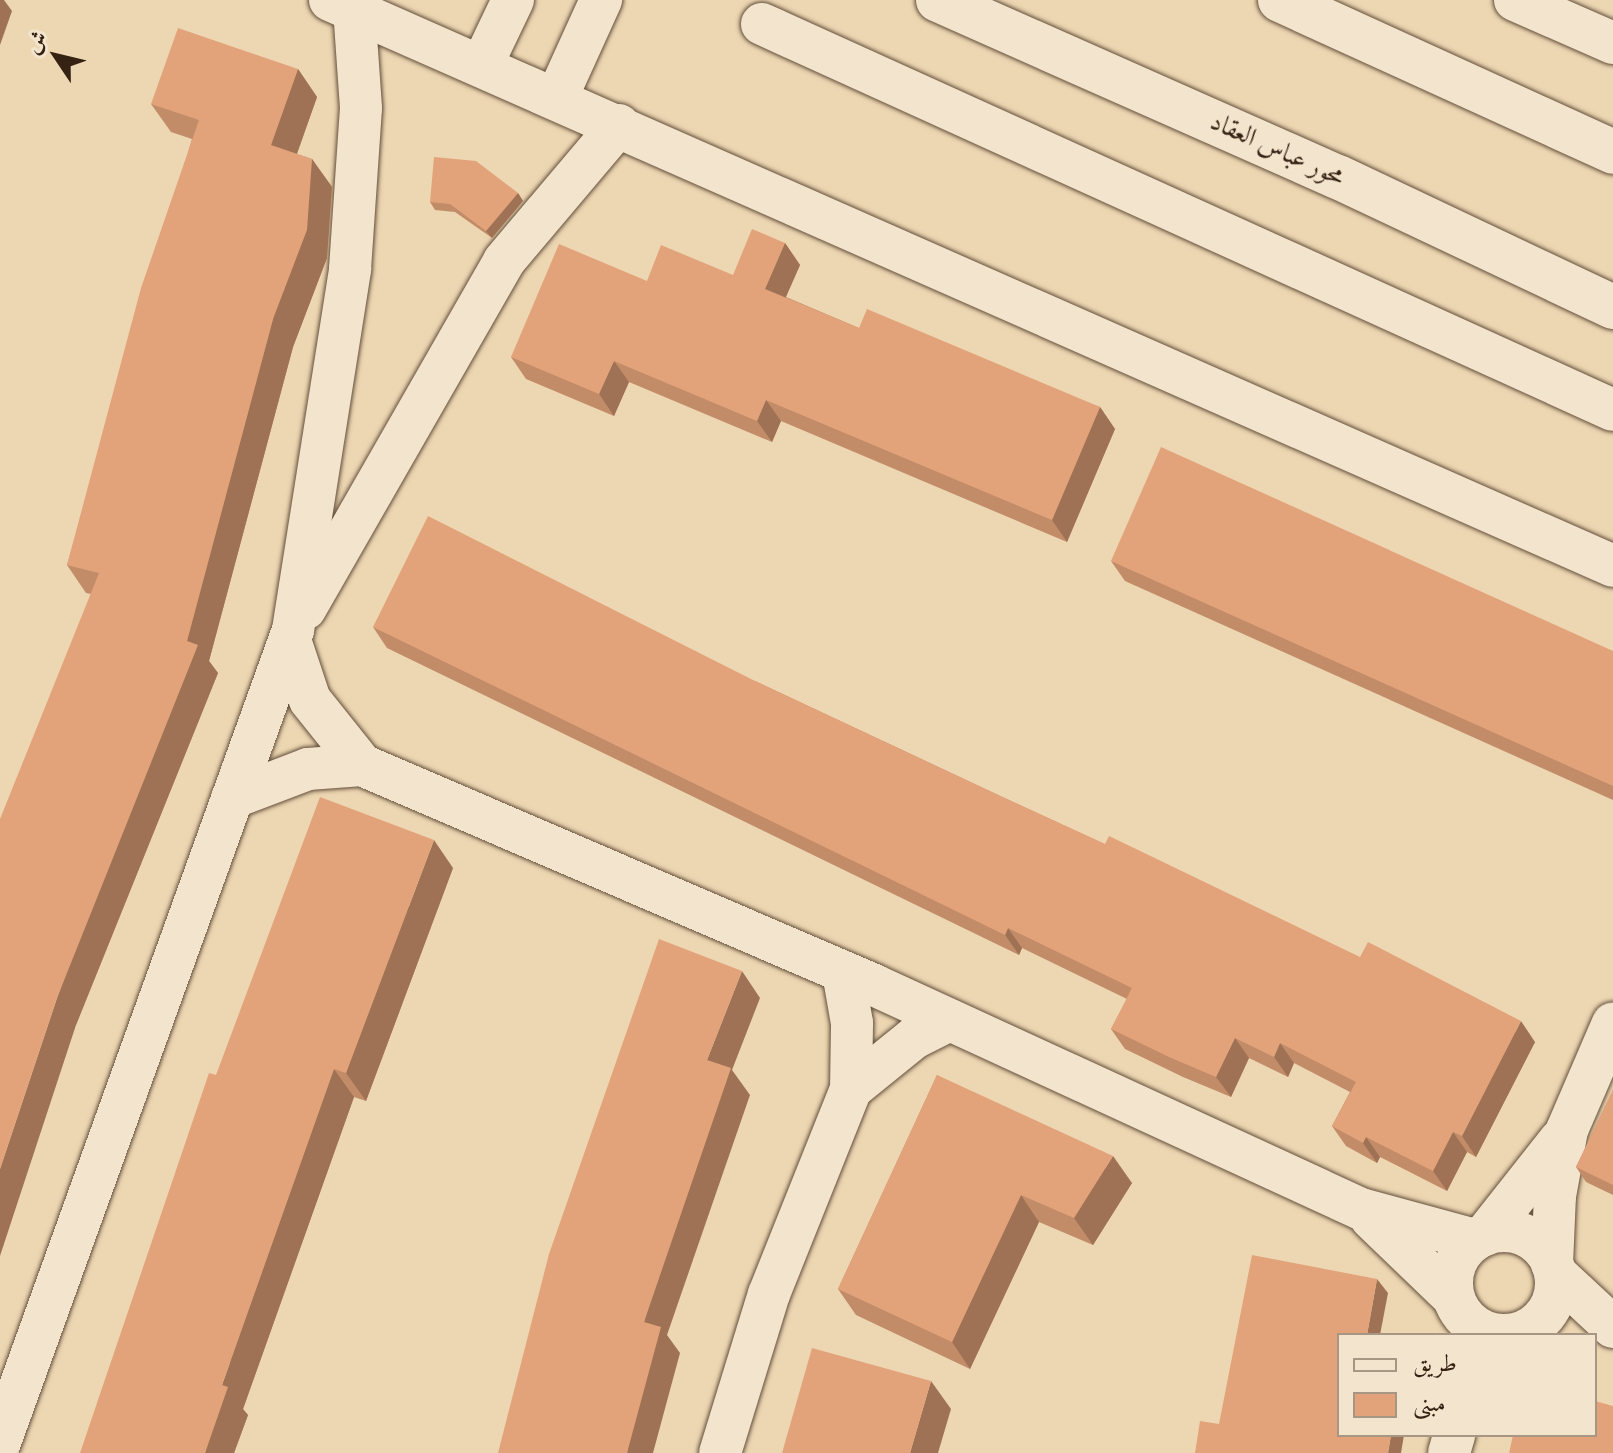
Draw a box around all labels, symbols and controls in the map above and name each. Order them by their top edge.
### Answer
north arrow [16,16,96,96]
text: ش [19,25,54,59]
street label: محور عباس العقاد [1205,107,1349,193]
legend [1337,1333,1597,1437]
text: طريق [1413,1348,1457,1379]
text: مبنى [1413,1388,1446,1419]

